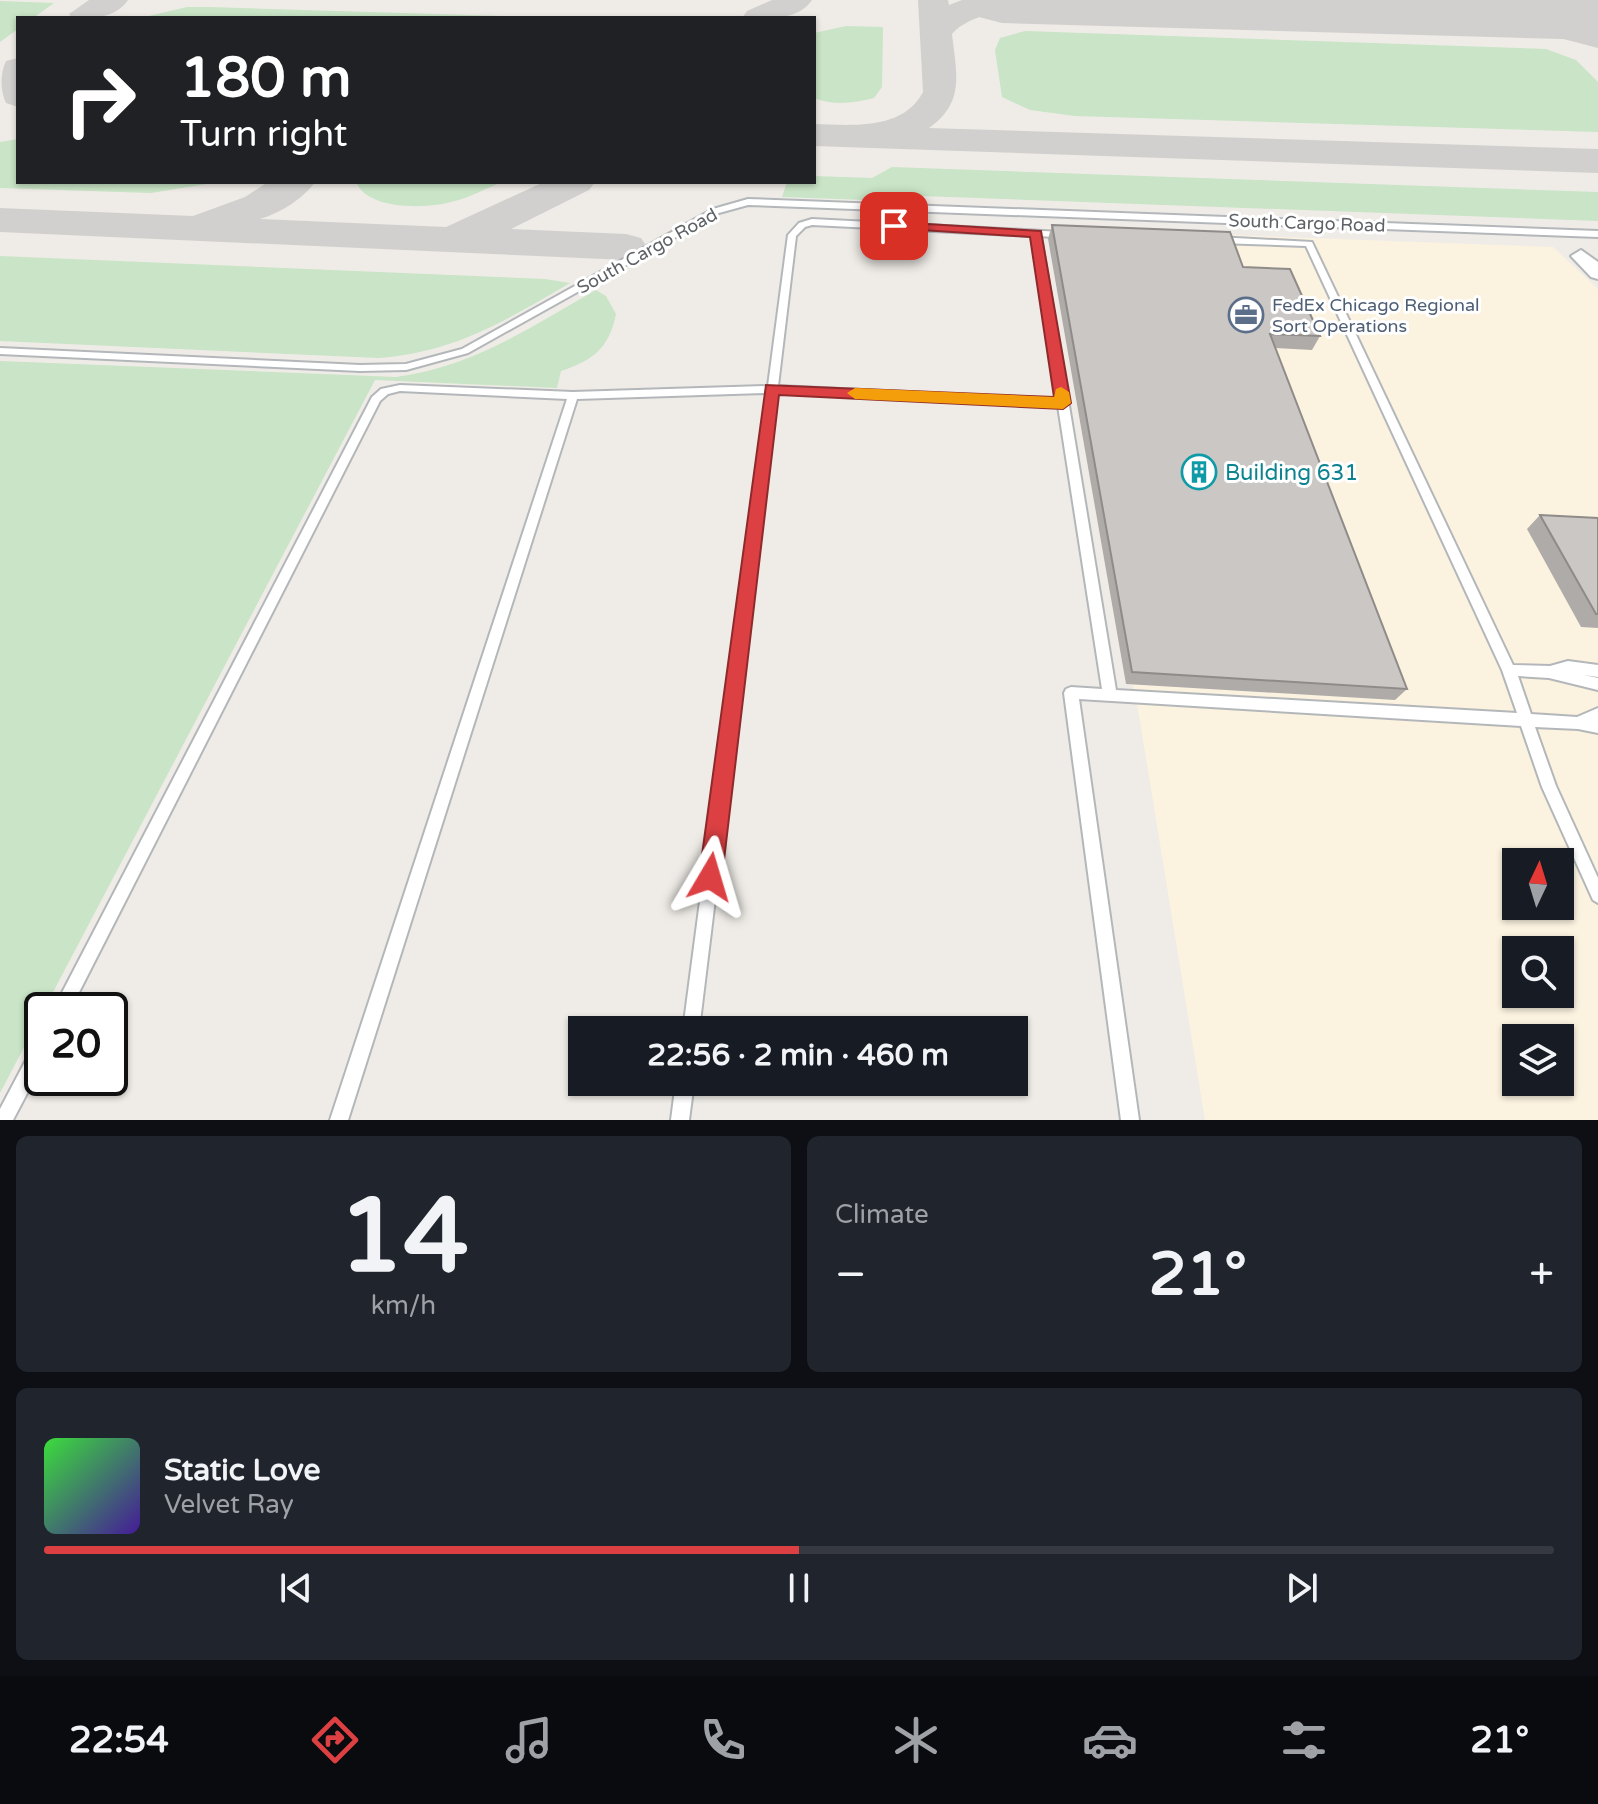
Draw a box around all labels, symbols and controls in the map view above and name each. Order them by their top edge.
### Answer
text: 180 m [180,45,351,112]
icon: right [48,48,152,152]
text: Turn right [180,113,347,156]
pin [860,192,928,260]
street label: South Cargo Road [573,203,721,299]
icon: arrive [872,204,916,248]
street label: South Cargo Road [1228,209,1386,237]
place label: FedEx Chicago Regional Sort Operations [1272,294,1480,337]
office icon: FedEx Chicago Regional Sort Operations [1227,296,1265,334]
building icon: Building 631 [1180,453,1218,491]
place label: Building 631 [1225,460,1358,486]
position arrow [668,835,752,919]
north arrow [1502,848,1574,920]
map controls [1502,848,1574,1096]
button: search [1502,936,1574,1008]
speed limit sign: 20 [24,992,128,1096]
button: layers [1502,1024,1574,1096]
text: 22:56 · 2 min · 460 m [647,1037,949,1074]
text: 14 [338,1175,469,1300]
text: Climate [835,1199,929,1230]
text: 21° [1149,1239,1247,1311]
text: − [835,1249,866,1302]
text: + [1529,1249,1554,1302]
text: km/h [371,1290,436,1321]
text: Static Love [164,1452,320,1489]
text: Velvet Ray [164,1489,294,1520]
icon: previous [274,1566,318,1610]
icon: pause [777,1566,821,1610]
icon: next [1280,1566,1324,1610]
icon: directions [307,1712,363,1768]
icon: music [501,1712,557,1768]
icon: phone [695,1712,751,1768]
icon: climate [888,1712,944,1768]
icon: car [1082,1712,1138,1768]
icon: filters [1276,1712,1332,1768]
text: 22:54 [69,1719,169,1762]
text: 21° [1470,1719,1529,1762]

